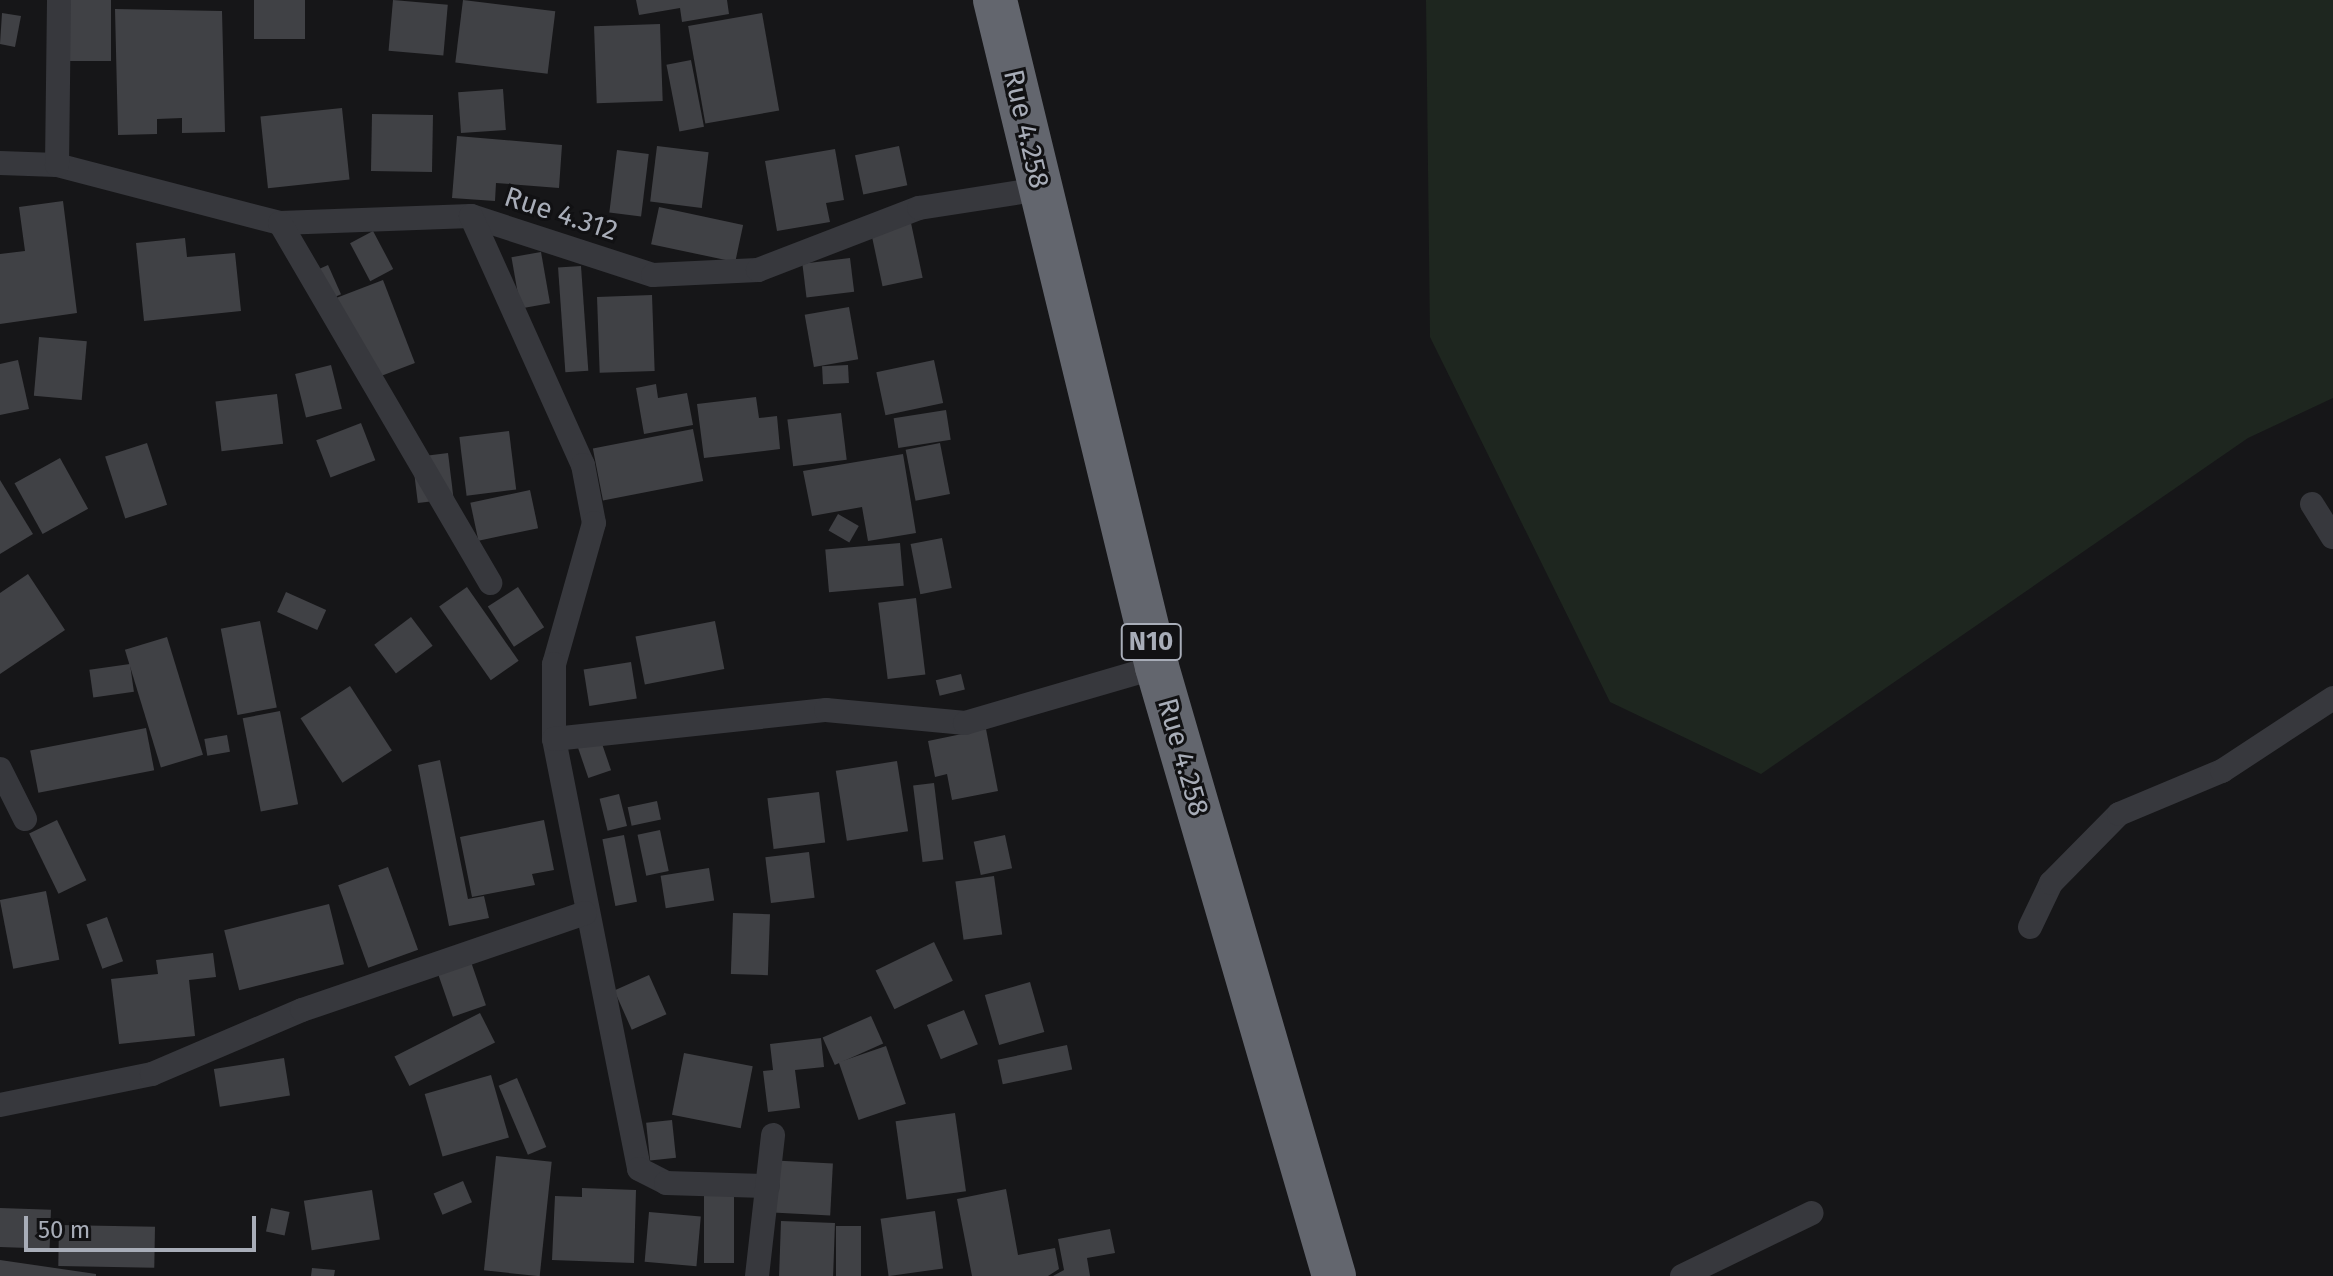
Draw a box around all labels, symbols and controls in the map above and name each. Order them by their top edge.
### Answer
street label: Rue 4.258 [996,66,1056,192]
street label: Rue 4.312 [500,180,622,248]
road number: N10 [1119,620,1183,664]
street label: Rue 4.258 [1150,694,1216,820]
scale bar [28,1200,260,1250]
text: 50 m [38,1216,90,1244]

